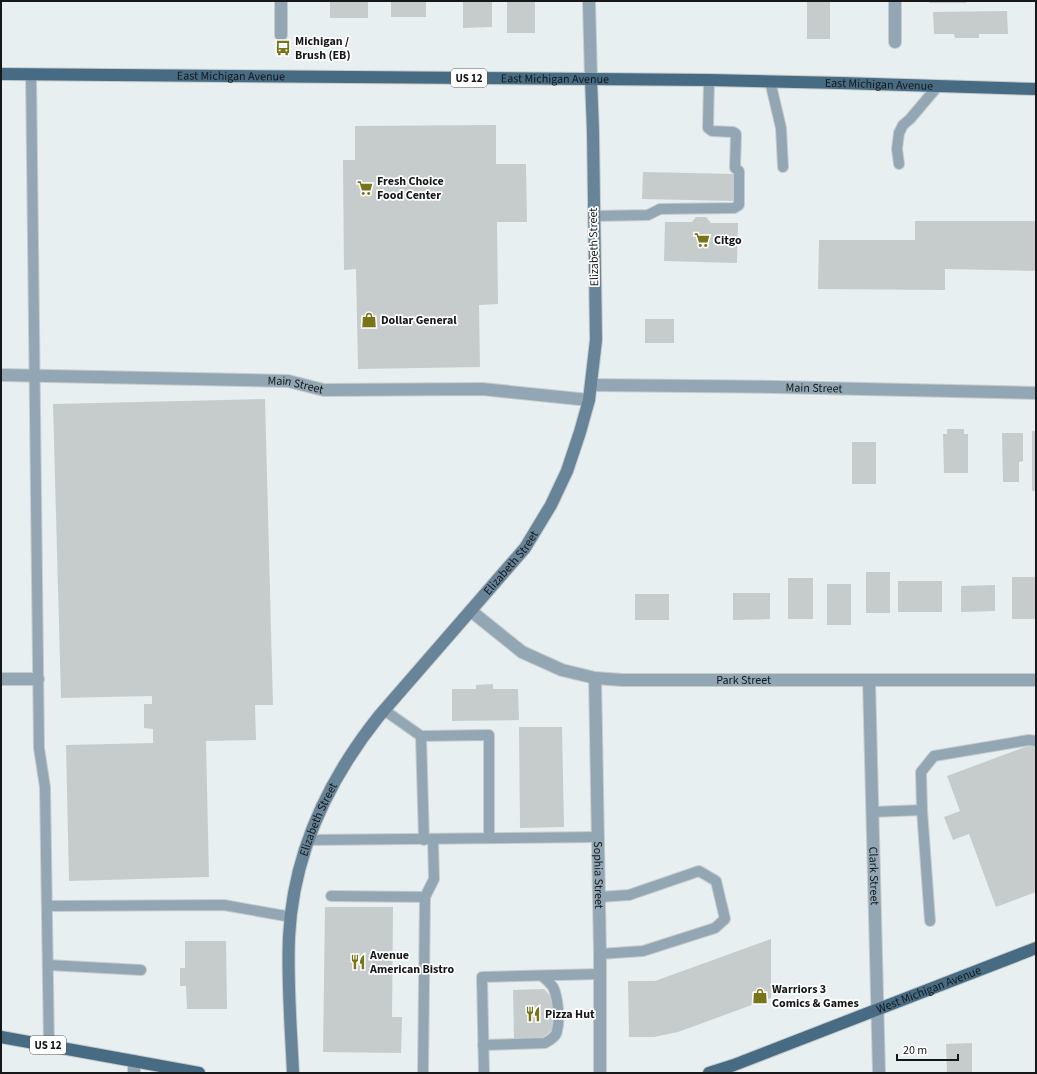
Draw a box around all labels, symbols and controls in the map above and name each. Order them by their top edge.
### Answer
place label: Michigan / Brush (EB) [295,33,351,64]
bus stop icon: Michigan / Brush (EB) [274,39,292,57]
street label: East Michigan Avenue [177,67,285,85]
road number: US 12 [451,69,487,87]
street label: East Michigan Avenue [501,70,609,88]
street label: East Michigan Avenue [825,74,933,94]
place label: Fresh Choice Food Center [377,173,444,204]
supermarket icon: Fresh Choice Food Center [356,179,374,197]
street label: Elizabeth Street [585,207,603,287]
supermarket icon: Citgo [693,231,711,249]
place label: Citgo [714,232,742,249]
shop icon: Dollar General [360,311,378,329]
place label: Dollar General [381,312,457,329]
street label: Main Street [267,372,325,398]
street label: Main Street [785,379,843,397]
street label: Elizabeth Street [479,527,542,599]
street label: Park Street [716,672,771,689]
street label: Elizabeth Street [295,779,341,858]
street label: Sophia Street [589,841,608,909]
street label: Clark Street [865,846,883,905]
place label: Avenue American Bistro [369,947,454,978]
restaurant icon: Avenue American Bistro [349,953,367,971]
street label: West Michigan Avenue [874,962,984,1018]
place label: Warriors 3 Comics & Games [772,981,859,1012]
shop icon: Warriors 3 Comics & Games [751,987,769,1005]
restaurant icon: Pizza Hut [524,1005,542,1023]
place label: Pizza Hut [545,1006,595,1023]
road number: US 12 [30,1036,66,1054]
scale bar [897,1036,958,1062]
text: 20 m [903,1042,927,1059]

